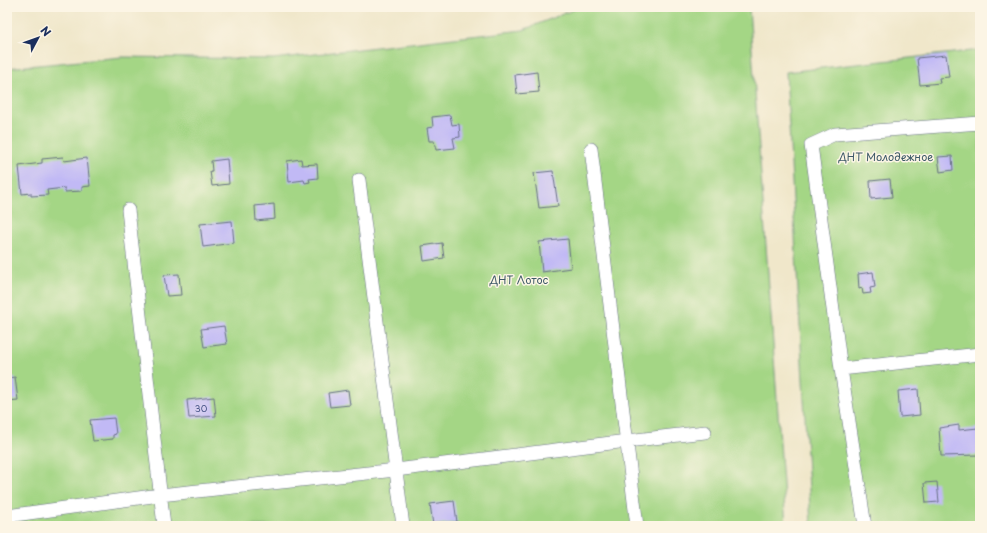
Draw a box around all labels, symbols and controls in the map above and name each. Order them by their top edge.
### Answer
north arrow [18,18,58,58]
text: N [37,22,55,40]
park label: ДНТ Молодежное [838,148,934,165]
park label: ДНТ Лотос [489,271,549,288]
house number: 30 [195,401,208,415]

